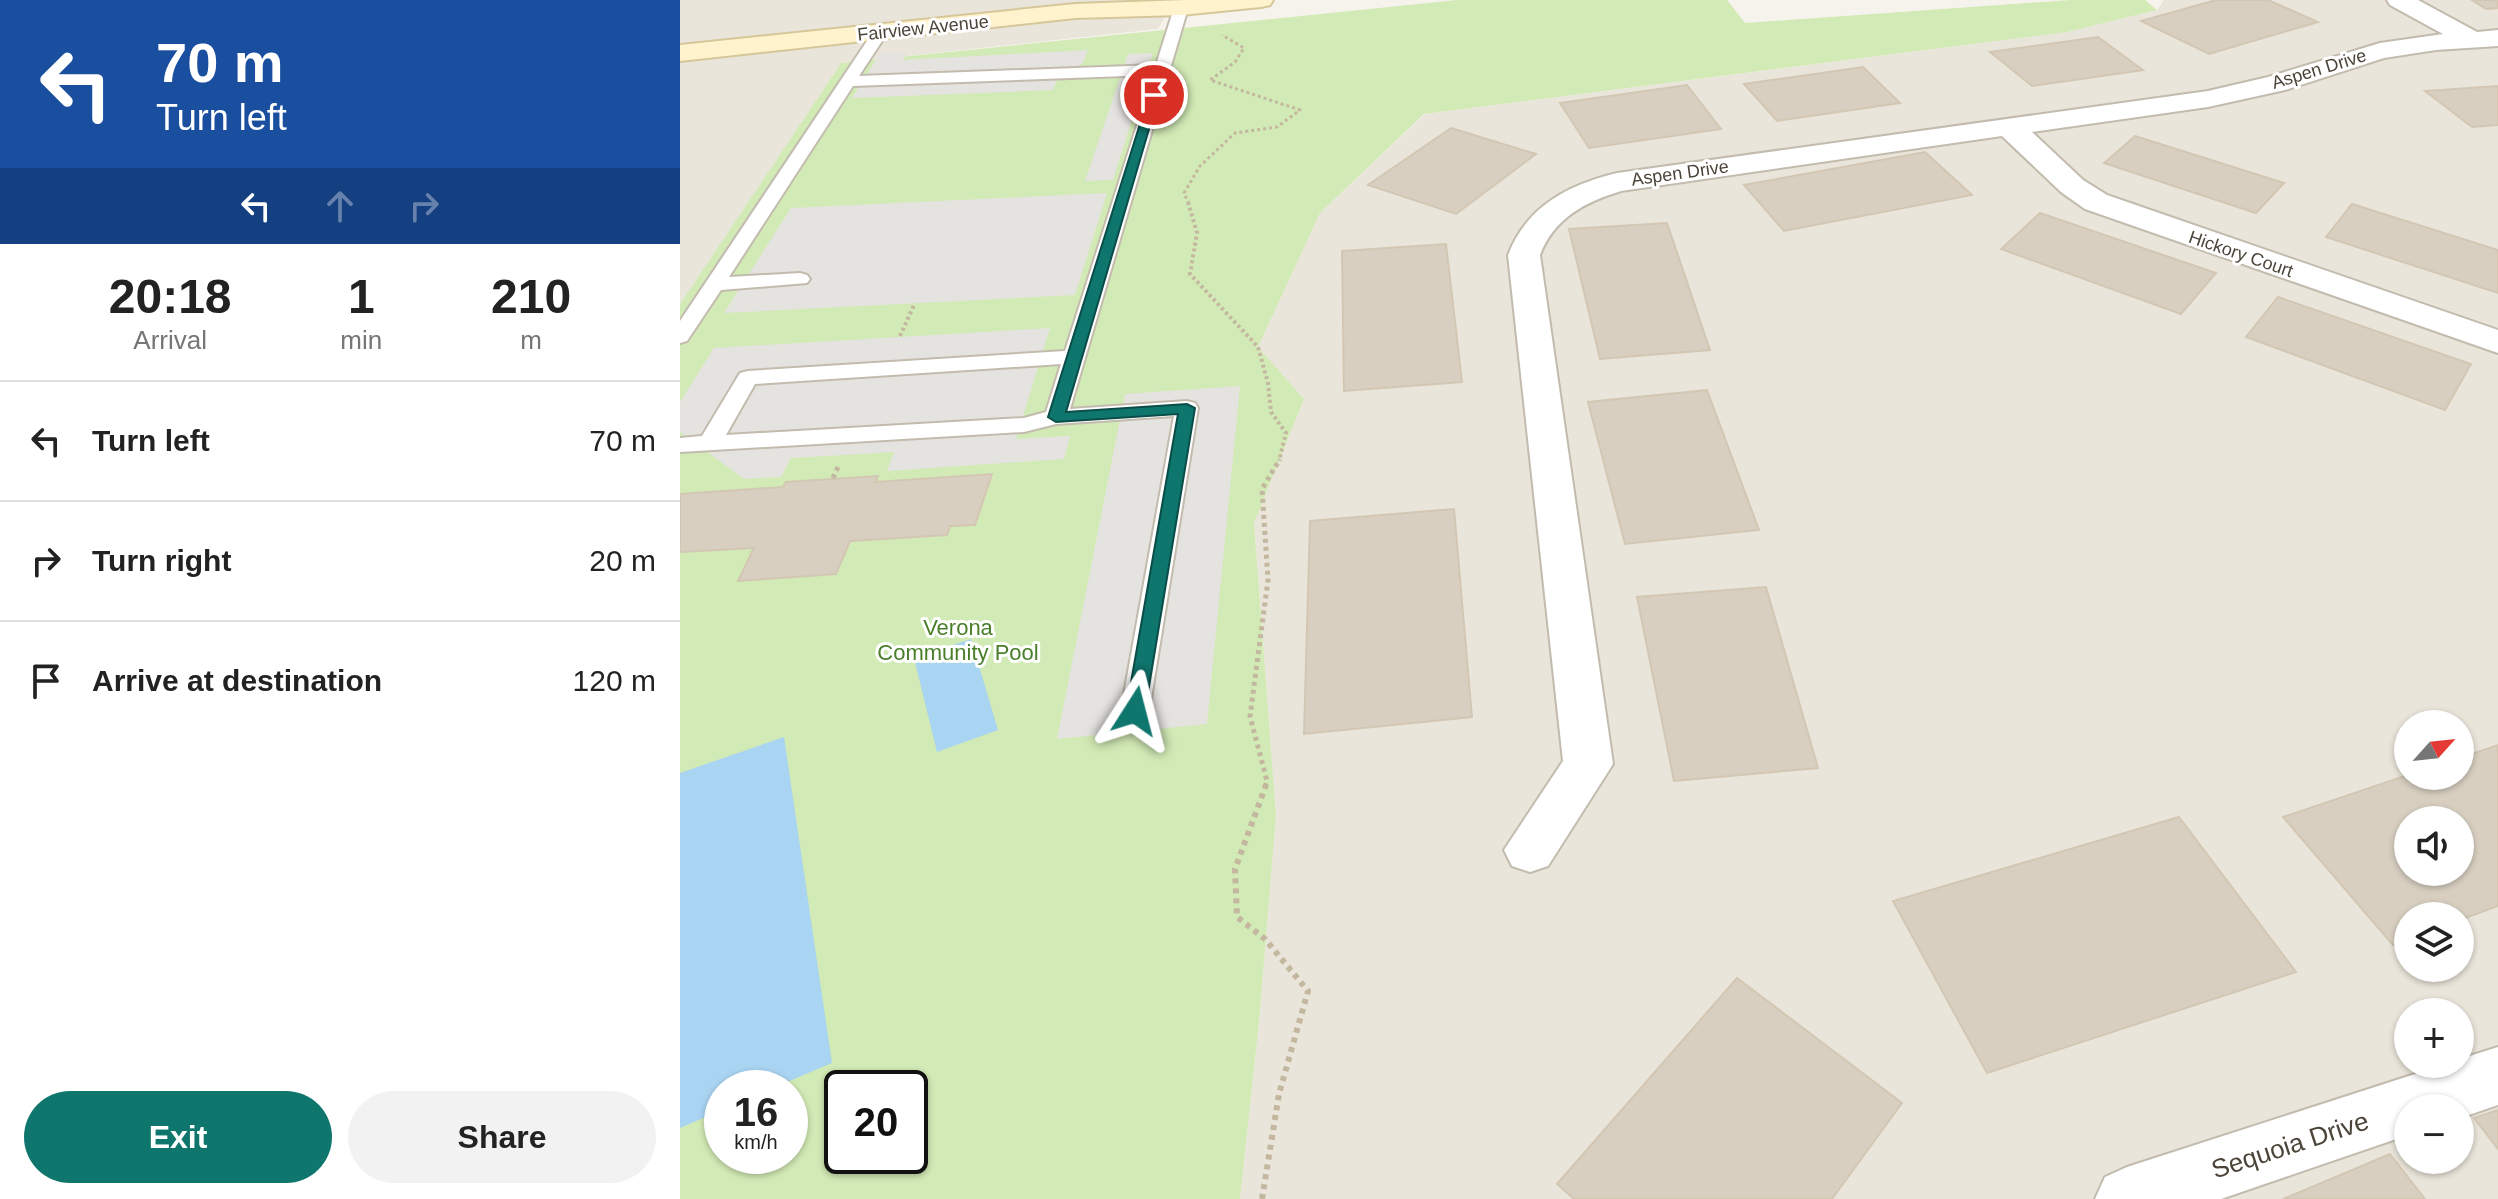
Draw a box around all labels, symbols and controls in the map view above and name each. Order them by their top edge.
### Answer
street label: Fairview Avenue [856,11,990,45]
text: 70 m [156,31,284,94]
icon: left [24,32,128,136]
street label: Aspen Drive [2269,45,2369,93]
pin [1120,61,1188,129]
icon: arrive [1132,73,1176,117]
text: Turn left [156,97,287,138]
street label: Aspen Drive [1630,156,1730,190]
icon: left [234,184,278,228]
icon: ahead [318,184,362,228]
icon: right [402,184,446,228]
street label: Hickory Court [2186,227,2296,281]
text: 20:18 [109,270,232,323]
text: 1 [348,270,375,323]
text: 210 [491,270,571,323]
text: Arrival [133,325,207,355]
text: min [340,325,382,355]
text: m [520,325,542,355]
icon: left [24,419,68,463]
text: Turn left [92,424,210,457]
text: 70 m [589,424,656,457]
icon: right [24,539,68,583]
text: Turn right [92,544,231,577]
text: 20 m [589,544,656,577]
park label: Verona Community Pool [877,615,1039,665]
icon: arrive [24,659,68,703]
text: Arrive at destination [92,664,382,697]
text: 120 m [573,664,656,697]
position arrow [1093,669,1177,753]
north arrow [2394,710,2474,790]
map controls [2394,710,2474,1174]
button: sound [2394,806,2474,886]
button: layers [2394,902,2474,982]
button: + [2394,998,2474,1078]
speed limit sign: 20 [824,1070,928,1174]
text: 16 [734,1090,778,1134]
button: Exit [24,1091,332,1183]
button: Share [348,1091,656,1183]
button: − [2394,1094,2474,1174]
street label: Sequoia Drive [2208,1106,2372,1184]
text: km/h [734,1131,778,1153]

